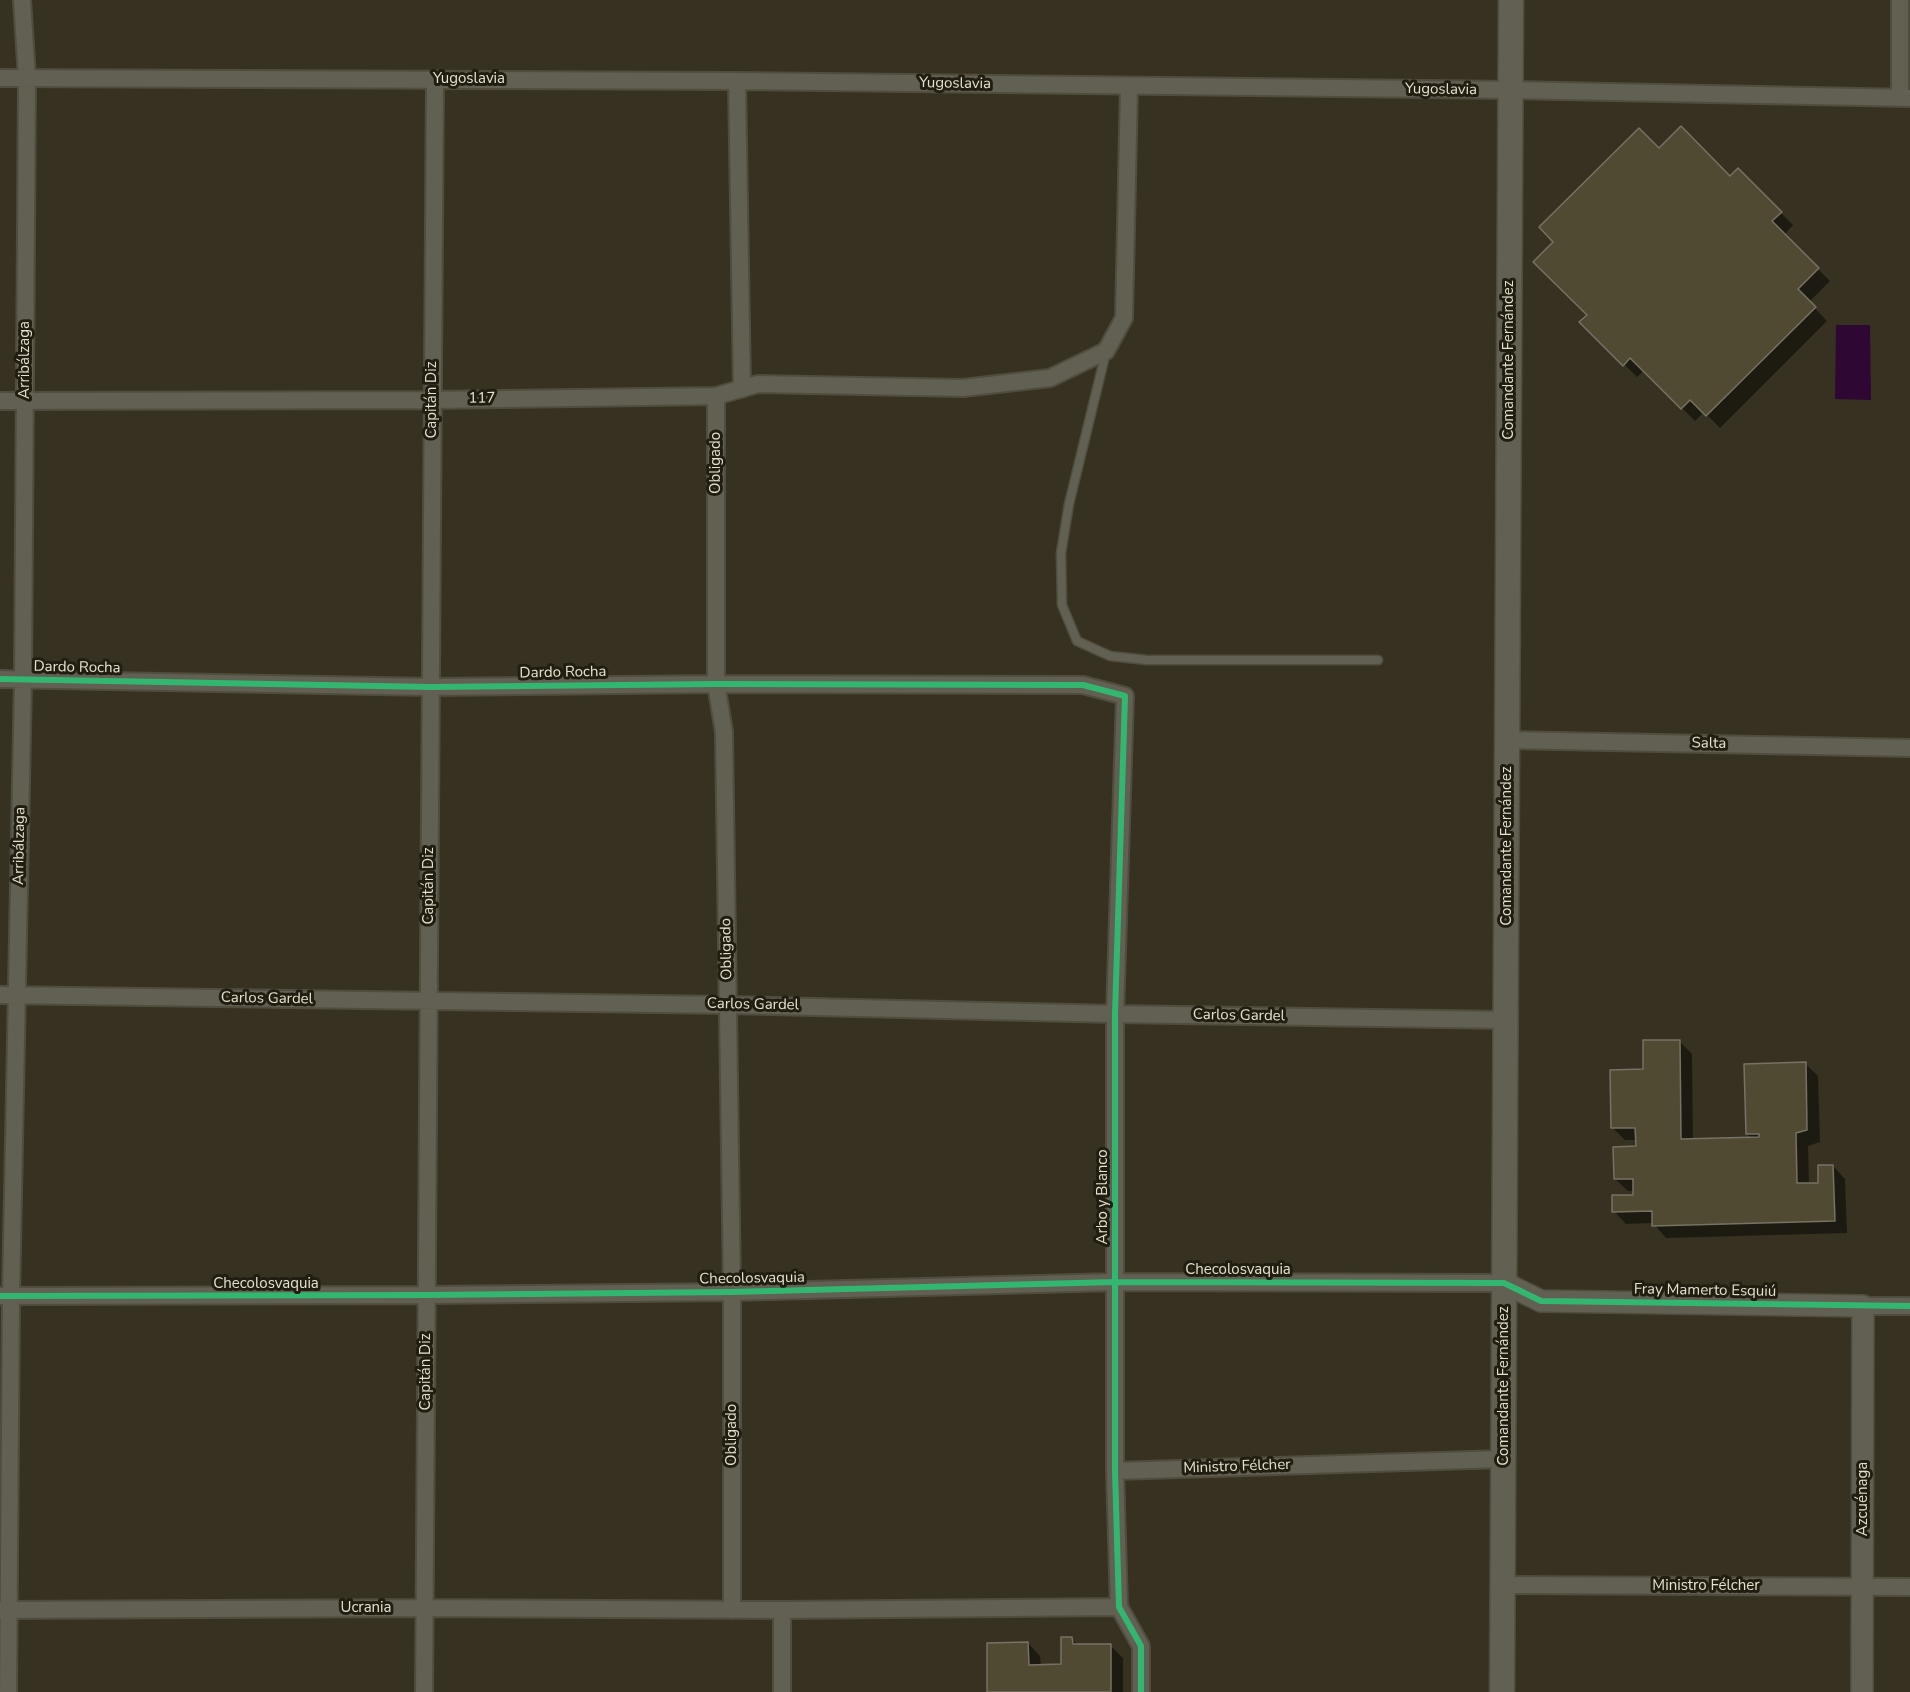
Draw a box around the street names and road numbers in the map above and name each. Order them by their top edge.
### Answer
street label: Yugoslavia [433,70,505,88]
street label: Yugoslavia [919,74,991,94]
street label: Yugoslavia [1405,80,1477,100]
street label: Comandante Fernández [1500,280,1518,440]
street label: Arribálzaga [16,321,34,399]
street label: Capitán Diz [423,361,441,439]
street label: 117 [468,390,496,408]
street label: Obligado [707,432,725,494]
street label: Dardo Rocha [33,658,121,678]
street label: Dardo Rocha [519,663,607,683]
street label: Salta [1692,735,1726,753]
street label: Comandante Fernández [1498,766,1516,926]
street label: Arribálzaga [10,807,30,885]
street label: Capitán Diz [420,847,438,925]
street label: Obligado [717,918,737,980]
street label: Carlos Gardel [221,989,313,1009]
street label: Carlos Gardel [707,995,799,1015]
street label: Carlos Gardel [1193,1006,1285,1026]
street label: Arbo y Blanco [1094,1150,1112,1244]
street label: Checolosvaquia [1185,1261,1291,1279]
street label: Checolosvaquia [699,1269,805,1289]
street label: Checolosvaquia [213,1275,319,1293]
street label: Fray Mamerto Esquiú [1634,1281,1776,1301]
street label: Comandante Fernández [1495,1306,1513,1466]
street label: Capitán Diz [417,1333,435,1411]
street label: Obligado [723,1404,741,1466]
street label: Ministro Félcher [1183,1456,1291,1478]
street label: Azcuénaga [1854,1462,1872,1536]
street label: Ministro Félcher [1652,1577,1760,1595]
street label: Ucrania [340,1599,392,1617]

